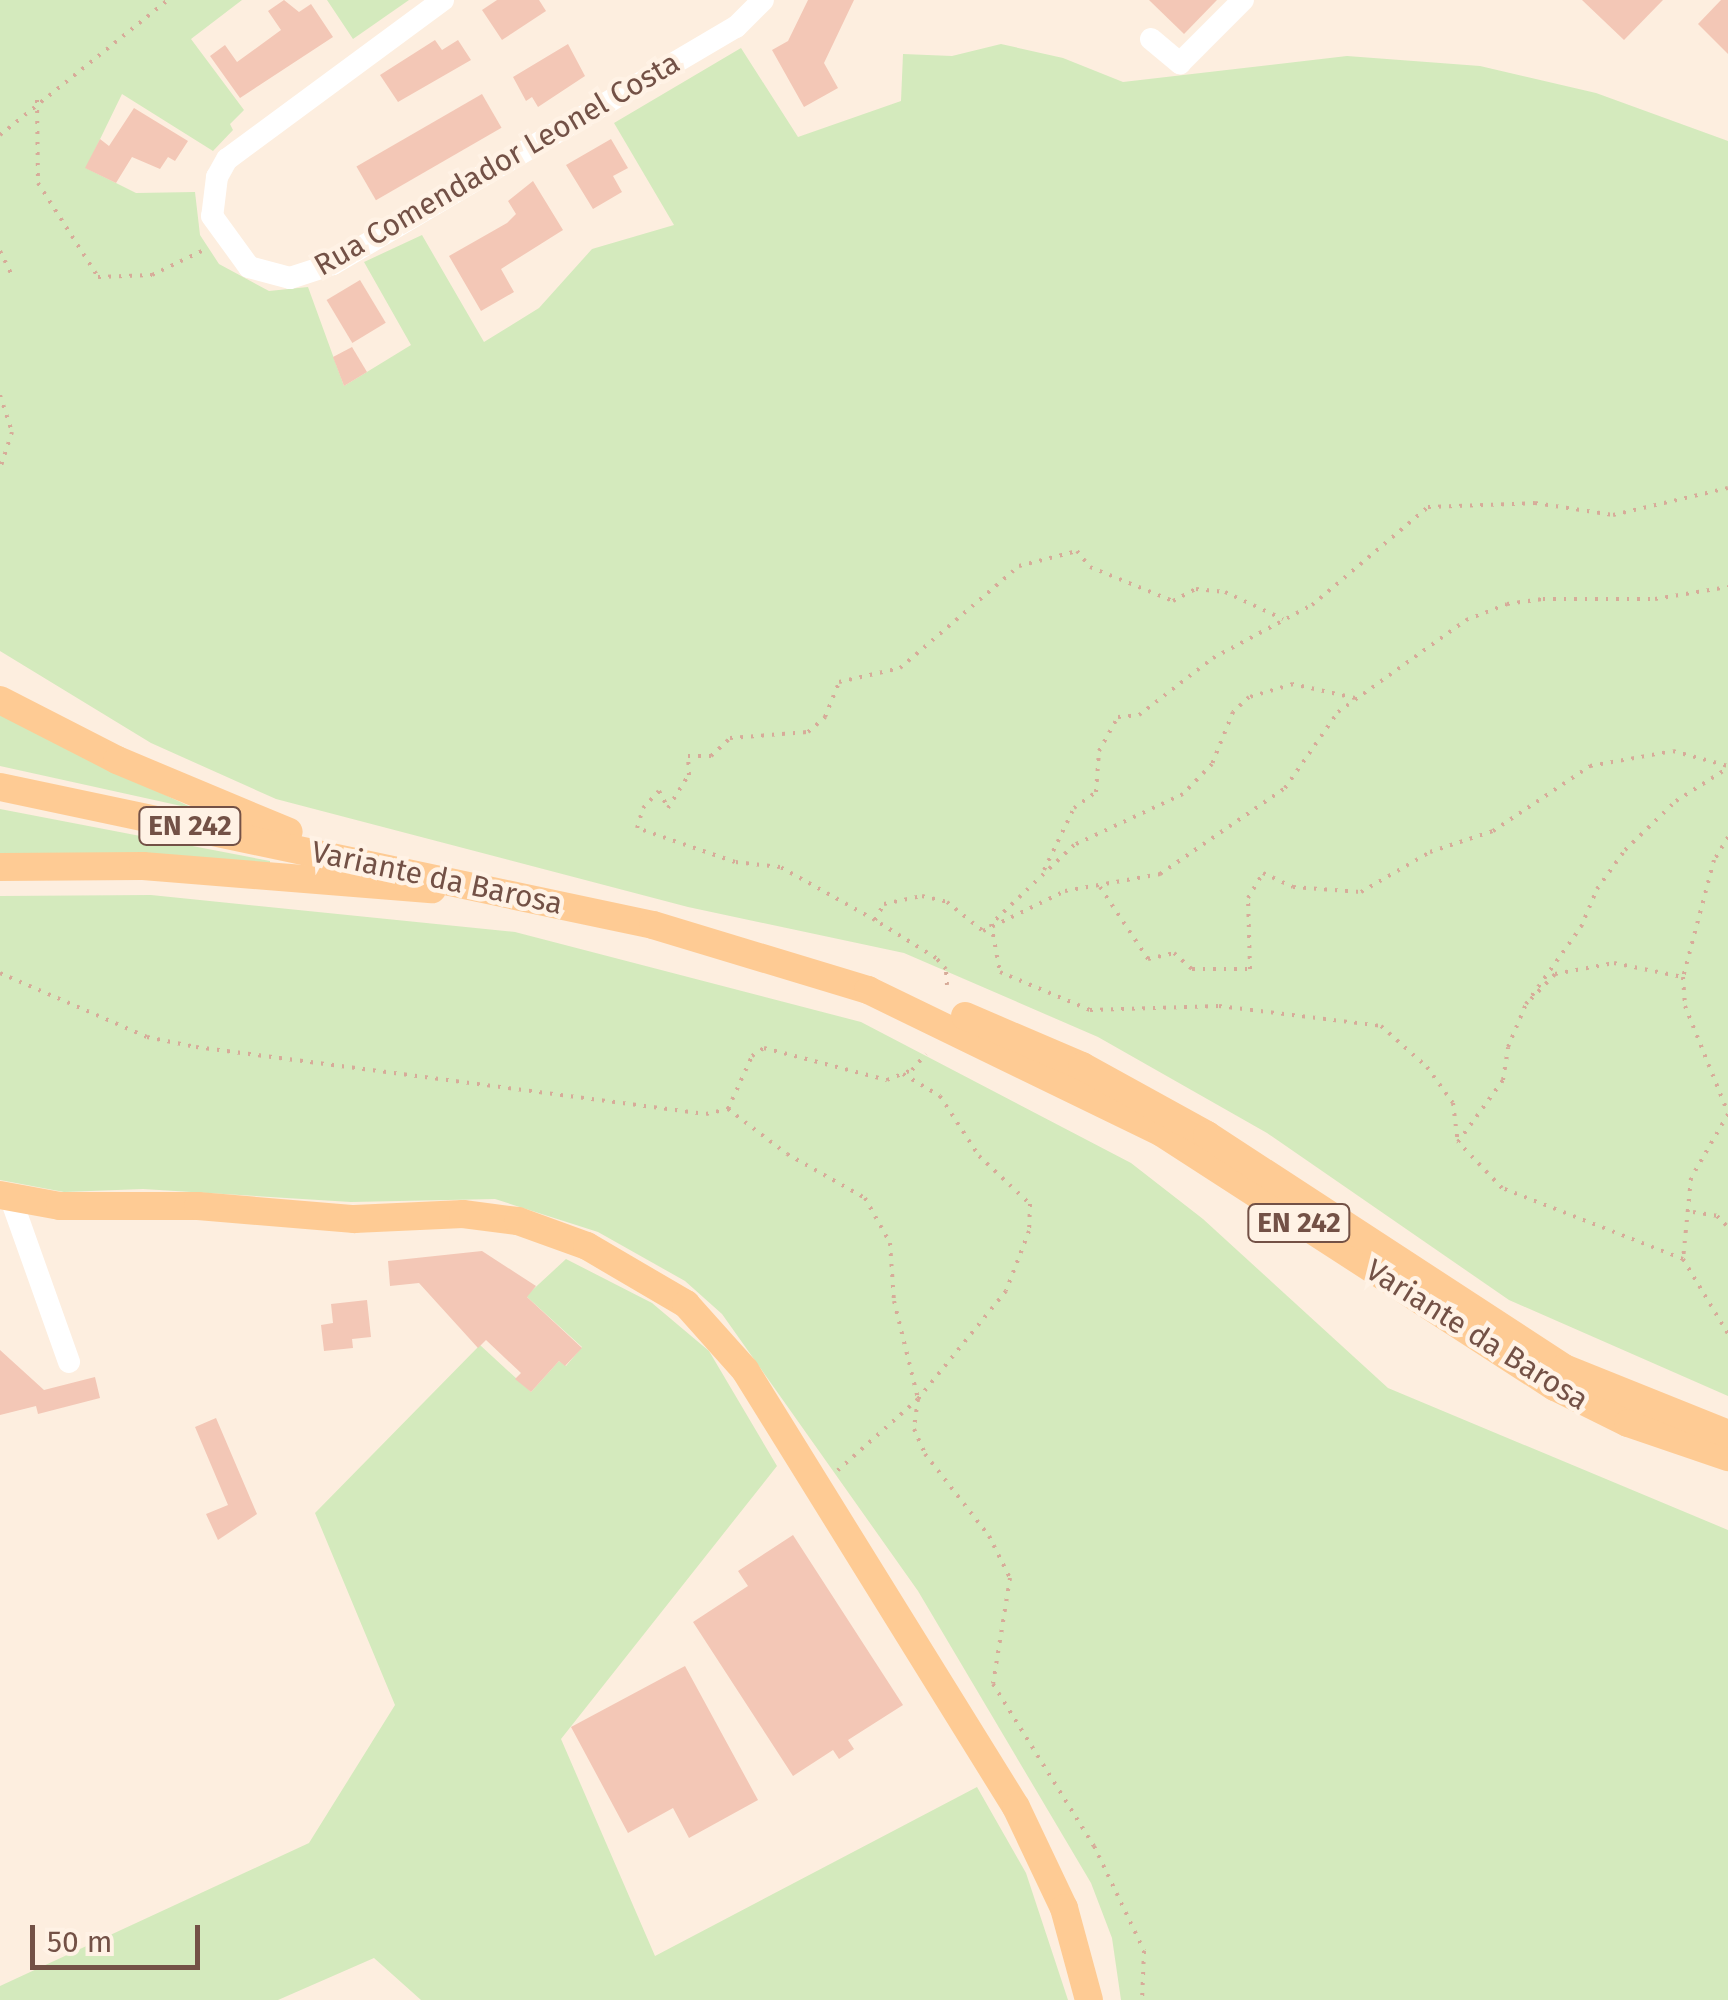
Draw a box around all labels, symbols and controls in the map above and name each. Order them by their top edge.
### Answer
street label: Rua Comendador Leonel Costa [308,44,686,284]
road number: EN 242 [138,803,242,849]
street label: Variante da Barosa [308,834,566,922]
road number: EN 242 [1246,1200,1352,1246]
street label: Variante da Barosa [1359,1252,1595,1418]
scale bar [35,1905,205,1967]
text: 50 m [47,1924,112,1960]

